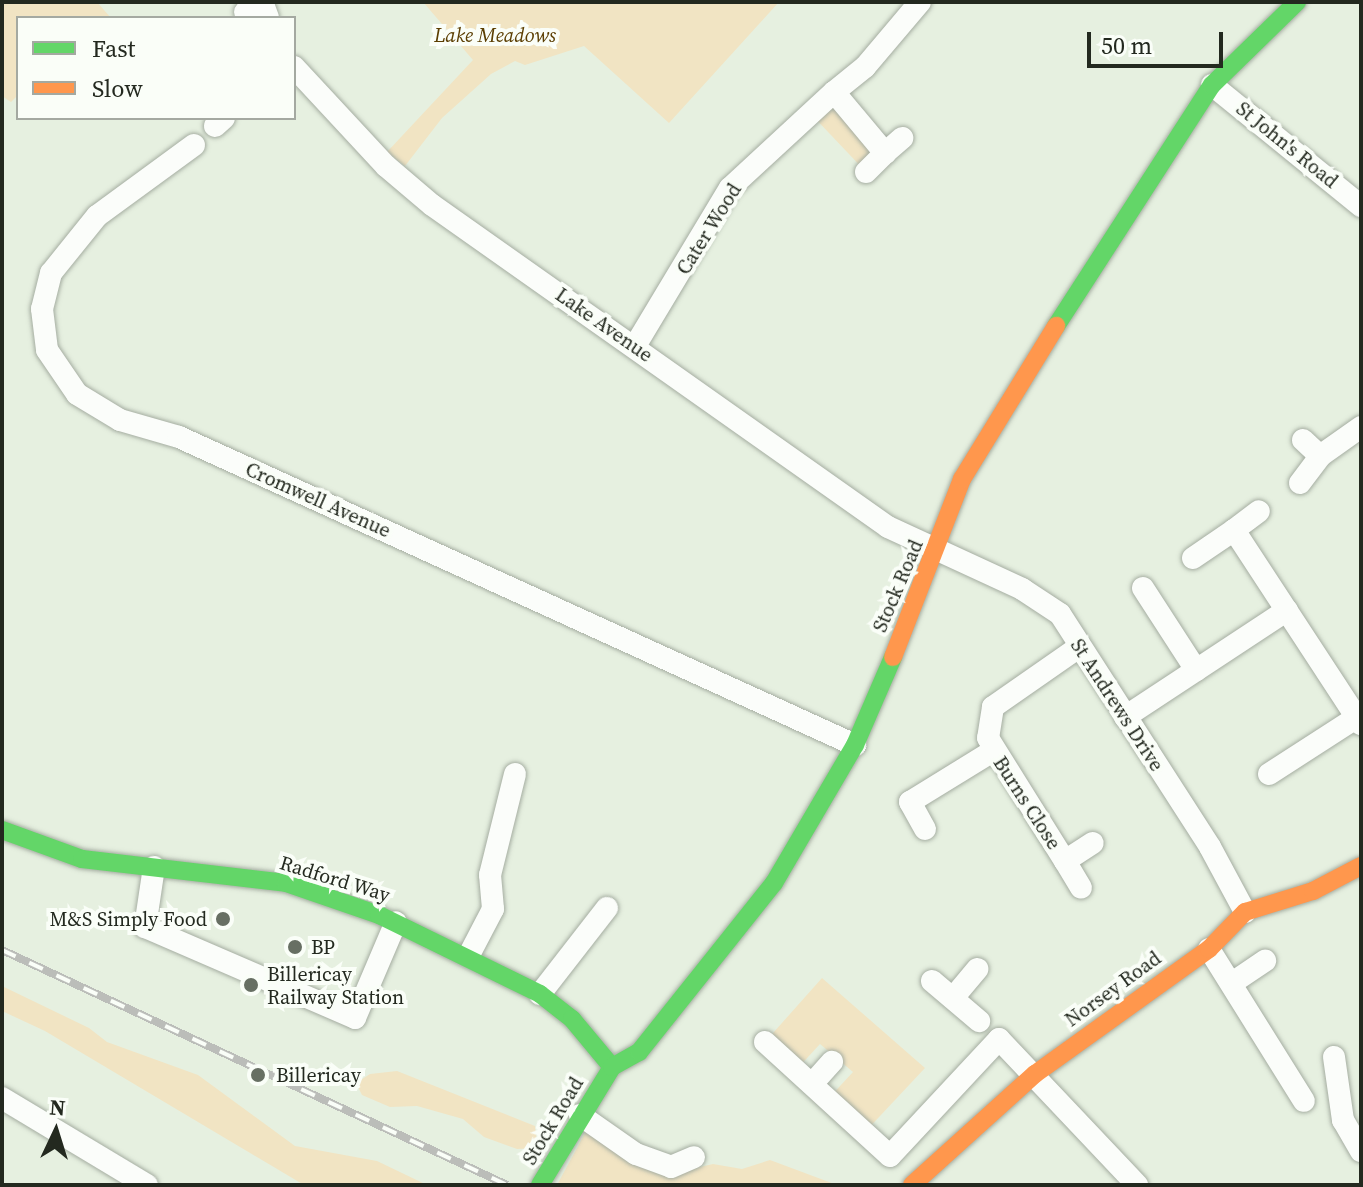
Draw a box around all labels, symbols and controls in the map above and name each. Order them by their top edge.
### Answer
legend [16,16,296,120]
scale bar [1091,16,1227,66]
park label: Lake Meadows [434,23,556,47]
text: 50 m [1101,29,1152,62]
text: Fast [92,32,135,65]
text: Slow [92,72,143,105]
street label: St John's Road [1231,97,1343,193]
street label: Cater Wood [671,179,747,279]
street label: Lake Avenue [551,283,657,367]
street label: Cromwell Avenue [242,457,394,543]
street label: Stock Road [868,536,928,636]
street label: St Andrews Drive [1065,634,1169,776]
street label: Burns Close [988,752,1066,854]
street label: Radford Way [277,851,393,907]
place label: M&S Simply Food [50,907,207,931]
marker: M&S Simply Food [214,910,232,928]
place label: BP [311,935,335,959]
marker: BP [286,938,304,956]
street label: Norsey Road [1060,946,1166,1032]
place label: Billericay Railway Station [267,962,404,1009]
marker: Billericay Railway Station [242,976,260,994]
place label: Billericay [276,1063,361,1087]
marker: Billericay [247,1064,269,1086]
street label: Stock Road [517,1073,589,1169]
north arrow [16,1091,96,1171]
text: N [49,1092,67,1123]

